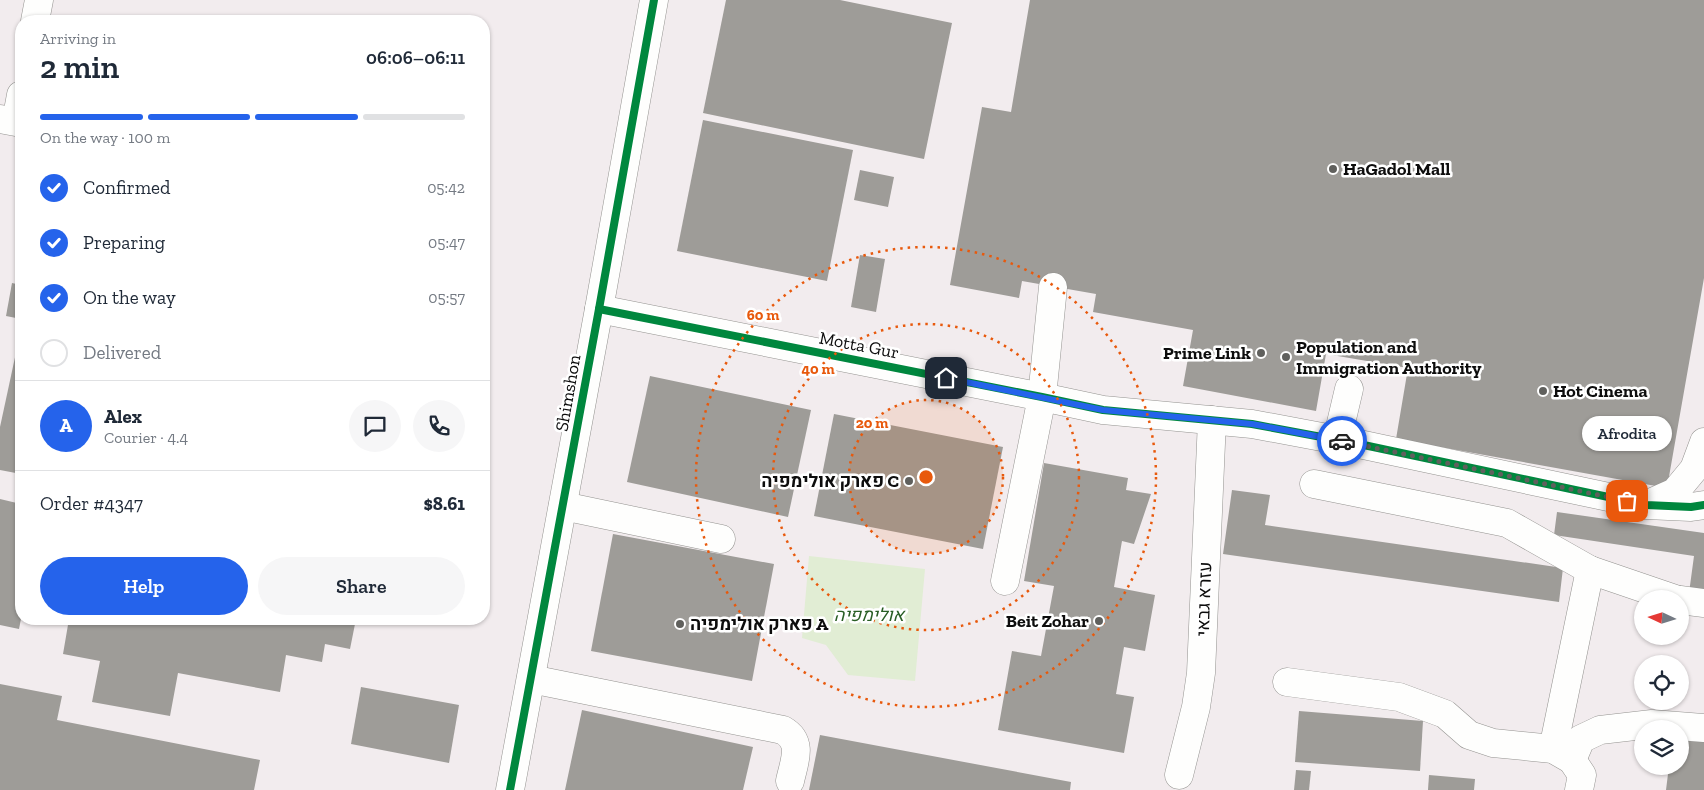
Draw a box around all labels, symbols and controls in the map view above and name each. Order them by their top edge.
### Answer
text: Arriving in [40,29,116,48]
text: 06:06–06:11 [366,46,465,69]
text: 2 min [40,48,119,86]
text: On the way · 100 m [40,128,170,147]
place label: HaGadol Mall [1343,158,1450,180]
marker: HaGadol Mall [1327,163,1339,175]
icon: check [40,174,68,202]
text: Confirmed [83,176,170,199]
text: 05:42 [427,178,465,197]
icon: check [40,229,68,257]
text: Preparing [83,231,165,254]
text: 05:47 [428,233,465,252]
icon: check [40,284,68,312]
text: On the way [83,286,176,309]
text: 05:57 [428,288,465,307]
text: 60 m [747,306,779,324]
street label: Motta Gur [817,326,901,364]
place label: Population and Immigration Authority [1296,336,1482,379]
text: Delivered [83,341,161,364]
place label: Prime Link [1163,342,1251,364]
marker: Prime Link [1255,347,1267,359]
marker: Population and Immigration Authority [1280,351,1292,363]
street label: Shimshon [550,352,586,433]
pin [925,357,967,399]
text: 40 m [801,360,835,378]
icon: home [932,364,960,392]
place label: Hot Cinema [1553,380,1648,402]
marker: Hot Cinema [1537,385,1549,397]
button: chat [349,400,401,452]
button: phone [413,400,465,452]
text: Alex [104,405,142,428]
text: A [59,414,73,437]
text: 20 m [856,414,888,432]
courier [1317,416,1367,466]
callout: Afrodita [1582,416,1672,451]
text: Afrodita [1597,424,1657,443]
icon: car [1328,427,1356,455]
text: Courier · 4.4 [104,428,188,447]
centre of rings [917,468,935,486]
place label: פארק אולימפיה C [761,470,899,492]
marker: פארק אולימפיה C [903,475,915,487]
pin [1606,480,1648,522]
icon: bag [1613,487,1641,515]
text: Order #4347 [40,492,143,515]
text: $8.61 [424,492,465,515]
button: Help [40,557,248,615]
button: Share [258,557,465,615]
street label: עזרא גבאי [1192,561,1216,637]
north arrow [1634,590,1689,645]
map controls [1634,590,1689,775]
park label: אולימפיה [834,604,907,626]
place label: Beit Zohar [1006,610,1089,632]
place label: פארק אולימפיה A [690,613,829,635]
marker: Beit Zohar [1093,615,1105,627]
marker: פארק אולימפיה A [674,618,686,630]
button: locate [1634,655,1689,710]
button: layers [1634,720,1689,775]

